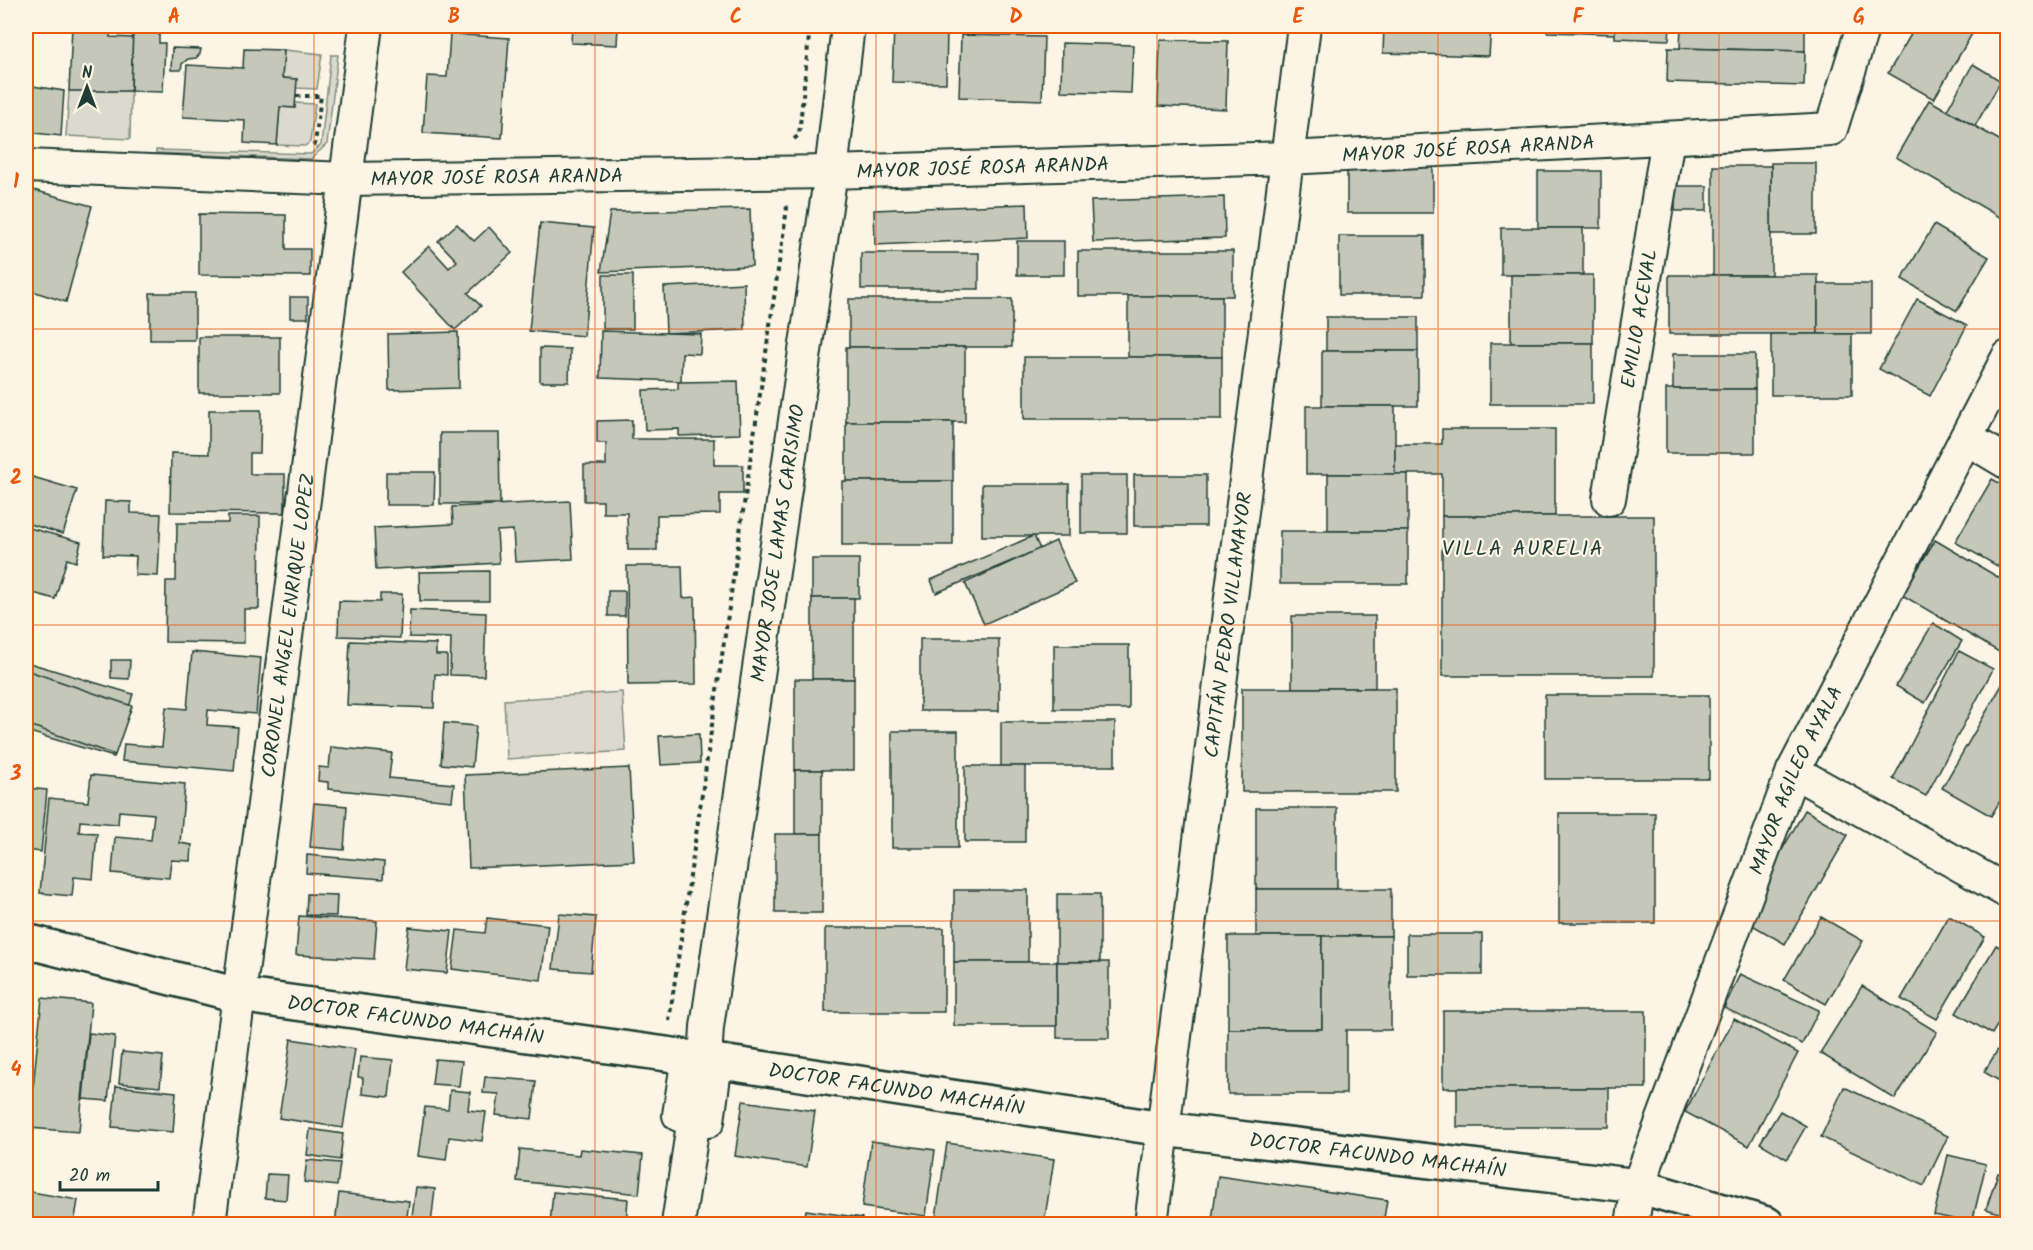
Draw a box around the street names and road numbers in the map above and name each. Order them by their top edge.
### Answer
street label: MAYOR JOSÉ ROSA ARANDA [1341,128,1595,173]
street label: MAYOR JOSÉ ROSA ARANDA [856,149,1110,189]
street label: MAYOR JOSÉ ROSA ARANDA [370,161,623,197]
street label: EMILIO ACEVAL [1613,247,1668,391]
street label: MAYOR JOSE LAMAS CARISIMO [743,403,815,684]
street label: CORONEL ANGEL ENRIQUE LOPEZ [254,471,325,780]
street label: CAPITÁN PEDRO VILLAMAYOR [1197,490,1262,760]
street label: MAYOR AGILEO AYALA [1742,681,1853,880]
street label: DOCTOR FACUNDO MACHAÍN [285,988,545,1055]
street label: DOCTOR FACUNDO MACHAÍN [766,1055,1026,1126]
street label: DOCTOR FACUNDO MACHAÍN [1248,1126,1508,1188]

